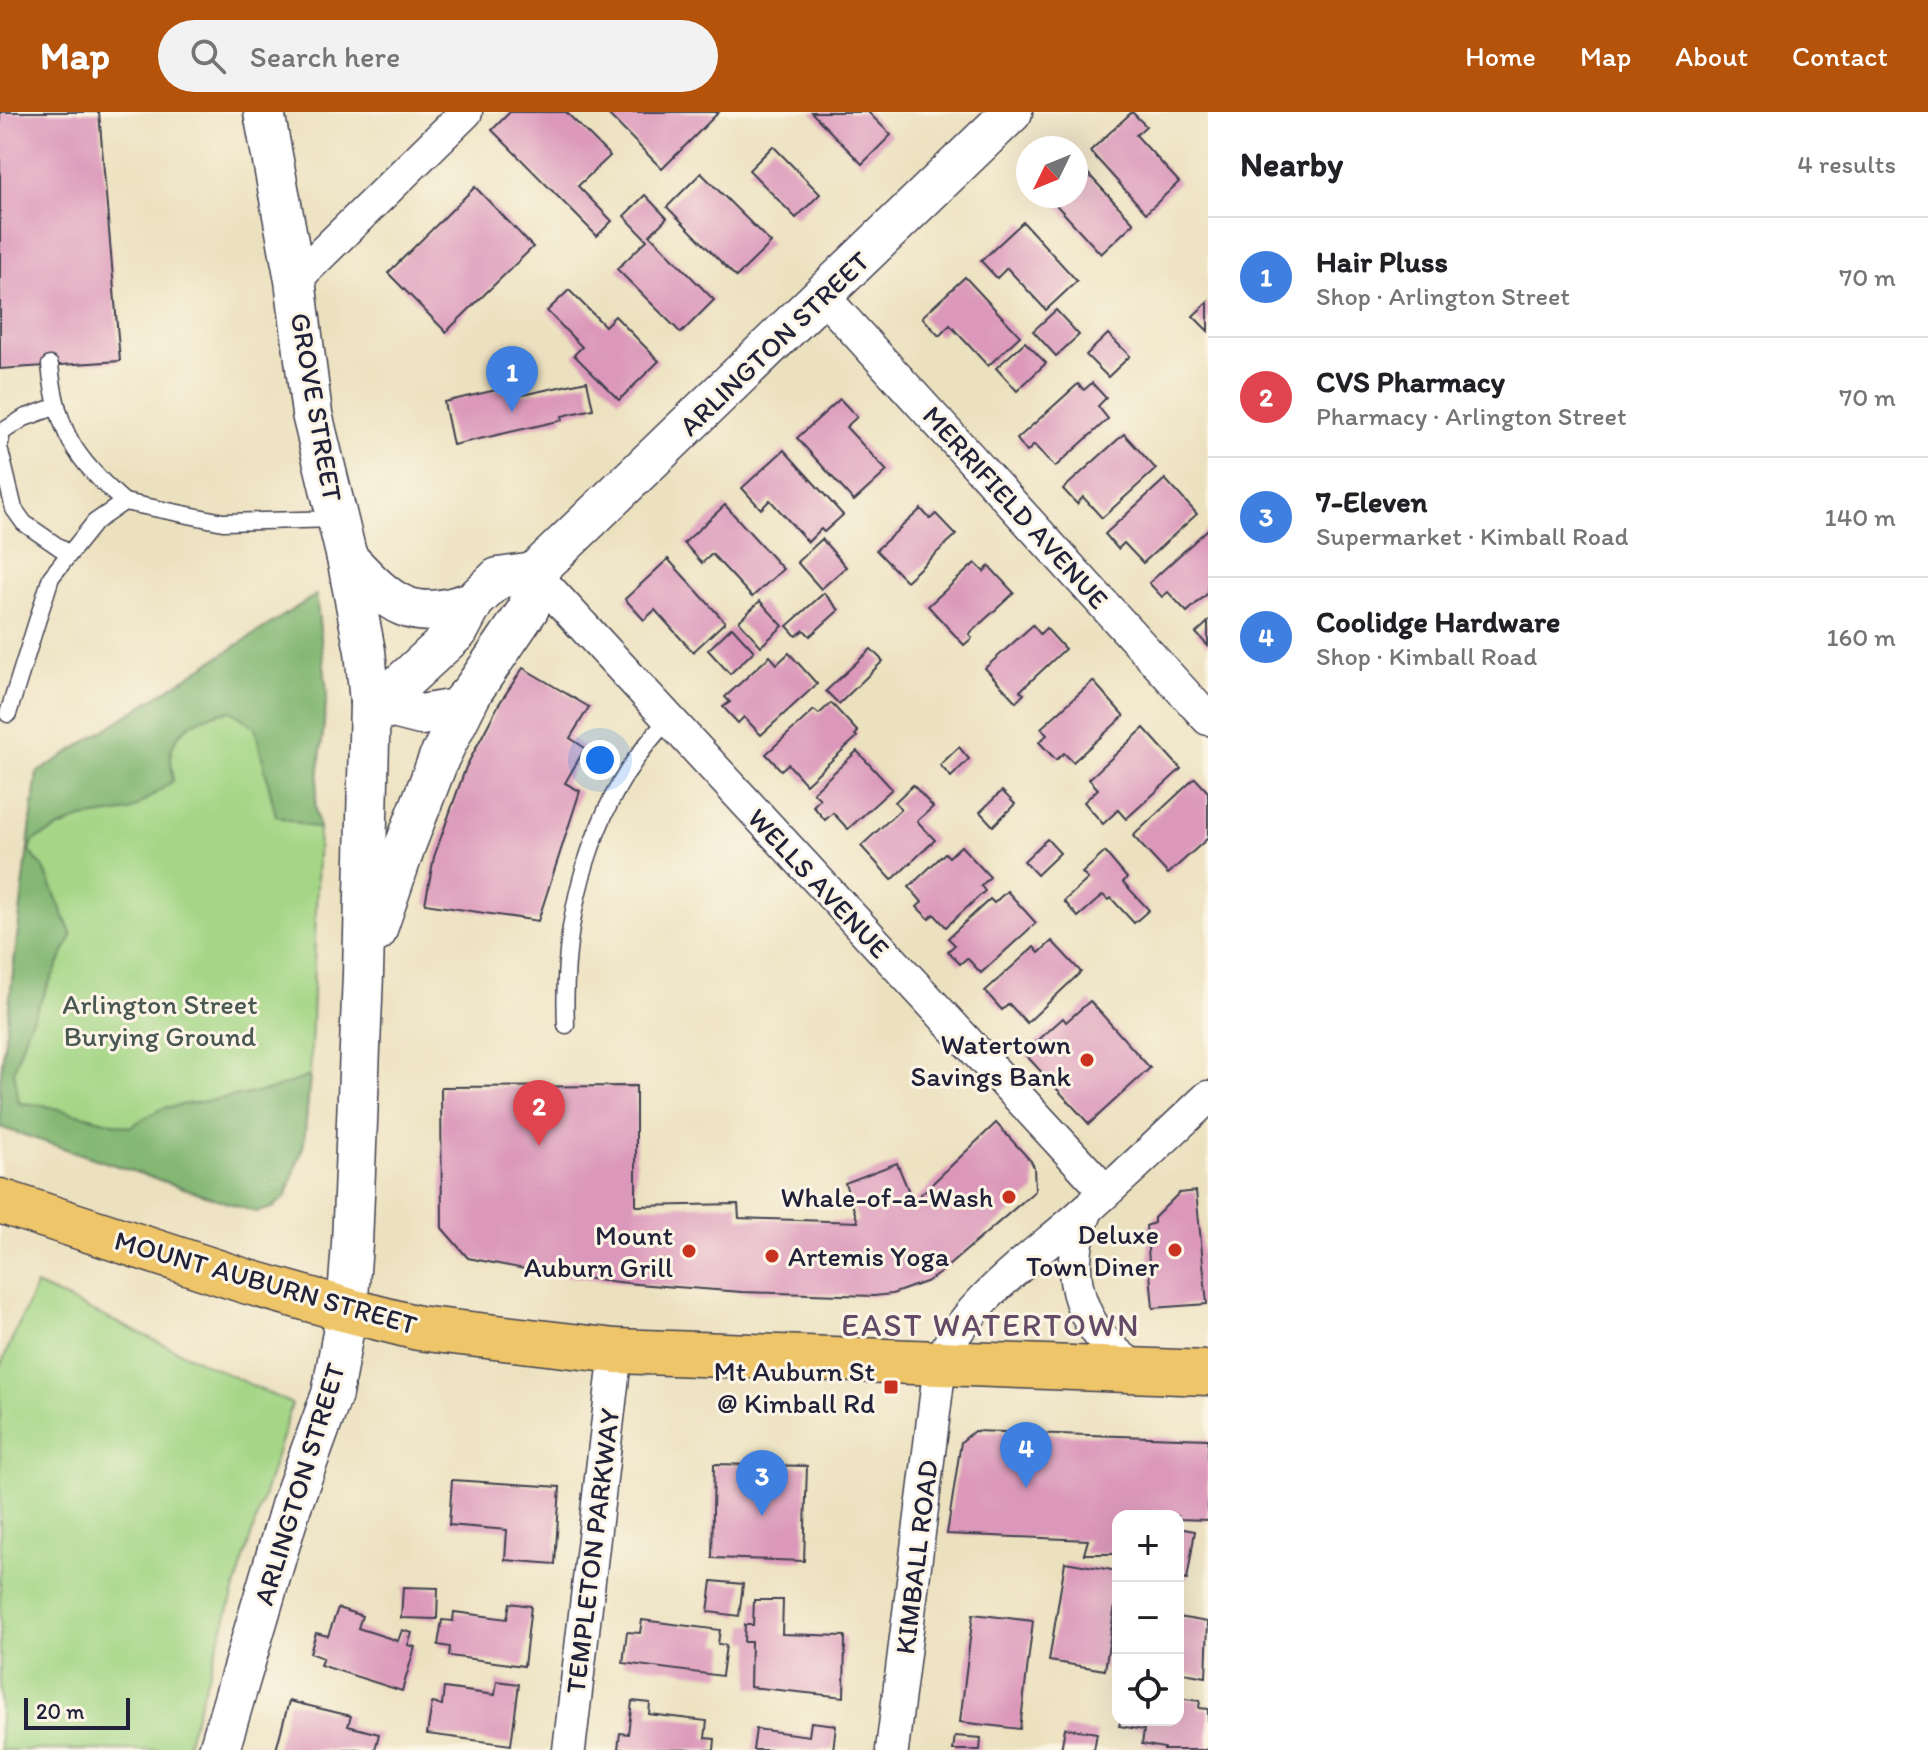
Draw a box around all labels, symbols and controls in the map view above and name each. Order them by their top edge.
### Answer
search box [158,20,718,92]
text: Map [40,33,110,79]
icon: search [186,34,230,78]
text: Search here [250,38,400,75]
text: Home [1465,39,1536,73]
text: Map [1580,39,1631,73]
text: About [1675,39,1748,73]
text: Contact [1792,39,1888,73]
north arrow [1016,136,1088,208]
text: Nearby [1240,144,1343,185]
text: 4 results [1797,148,1896,180]
street label: ARLINGTON STREET [672,243,876,442]
text: Hair Pluss [1316,243,1448,280]
text: 1 [1260,261,1272,293]
text: 70 m [1839,261,1896,293]
text: Shop · Arlington Street [1316,280,1570,312]
street label: GROVE STREET [284,310,350,504]
pin: 1 [486,346,538,412]
text: CVS Pharmacy [1316,363,1505,400]
text: 2 [1259,381,1273,413]
text: 70 m [1839,381,1896,413]
street label: MERRIFIELD AVENUE [916,398,1116,616]
text: Pharmacy · Arlington Street [1316,400,1627,432]
text: 7-Eleven [1316,483,1427,520]
text: 3 [1259,501,1273,533]
text: 140 m [1825,501,1896,533]
text: Supermarket · Kimball Road [1316,520,1628,552]
text: Coolidge Hardware [1316,603,1560,640]
text: 4 [1258,621,1274,653]
text: 160 m [1826,621,1896,653]
text: Shop · Kimball Road [1316,640,1537,672]
your location [580,740,620,780]
street label: WELLS AVENUE [741,801,897,965]
park label: Arlington Street Burying Ground [62,987,258,1053]
place label: Watertown Savings Bank [911,1027,1072,1093]
marker: Watertown Savings Bank [1078,1051,1096,1069]
pin: 2 [513,1080,565,1146]
place label: Whale-of-a-Wash [781,1180,993,1214]
marker: Whale-of-a-Wash [1000,1188,1018,1206]
place label: Deluxe Town Diner [1026,1217,1159,1283]
place label: Mount Auburn Grill [524,1218,673,1284]
street label: MOUNT AUBURN STREET [111,1223,421,1342]
place label: Artemis Yoga [788,1239,950,1273]
marker: Deluxe Town Diner [1166,1241,1184,1259]
marker: Mount Auburn Grill [680,1242,698,1260]
marker: Artemis Yoga [763,1247,781,1265]
district label: EAST WATERTOWN [841,1306,1141,1344]
place label: Mt Auburn St @ Kimball Rd [714,1354,875,1420]
street label: ARLINGTON STREET [246,1359,352,1609]
marker: Mt Auburn St @ Kimball Rd [882,1378,900,1396]
street label: TEMPLETON PARKWAY [558,1406,626,1696]
pin: 4 [1000,1422,1052,1488]
pin: 3 [736,1450,788,1516]
street label: KIMBALL ROAD [887,1458,945,1656]
map controls [1112,1510,1184,1726]
button: + [1112,1510,1184,1582]
button: − [1112,1582,1184,1654]
button: locate [1112,1654,1184,1726]
scale bar [24,1694,130,1730]
text: 20 m [36,1698,85,1725]

